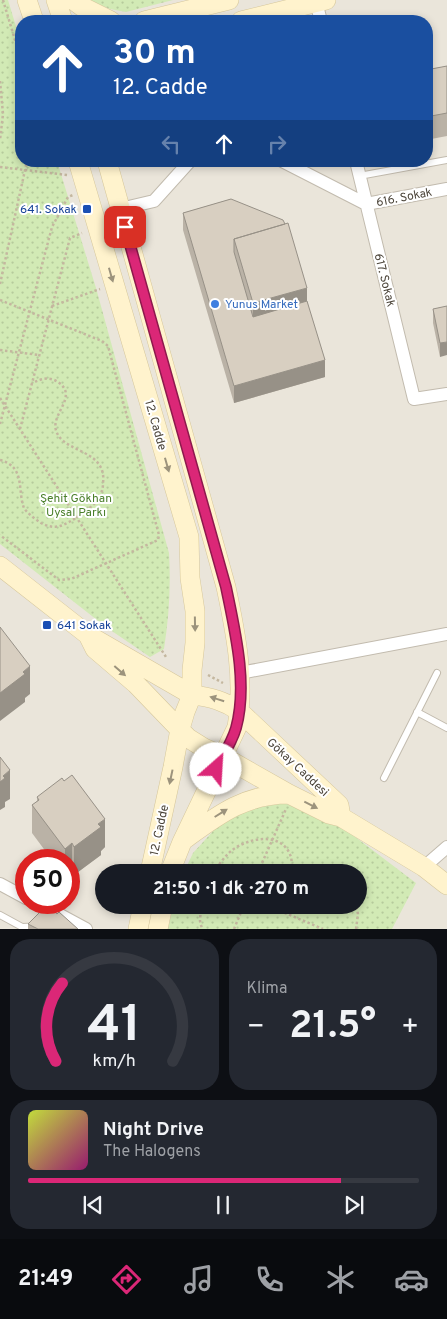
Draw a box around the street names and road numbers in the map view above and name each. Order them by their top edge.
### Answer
street label: 616. Sokak [375,185,434,211]
street label: 617. Sokak [370,252,398,309]
street label: 12. Cadde [140,398,170,452]
street label: Gökay Caddesi [263,735,332,801]
street label: 12. Cadde [147,803,173,857]

